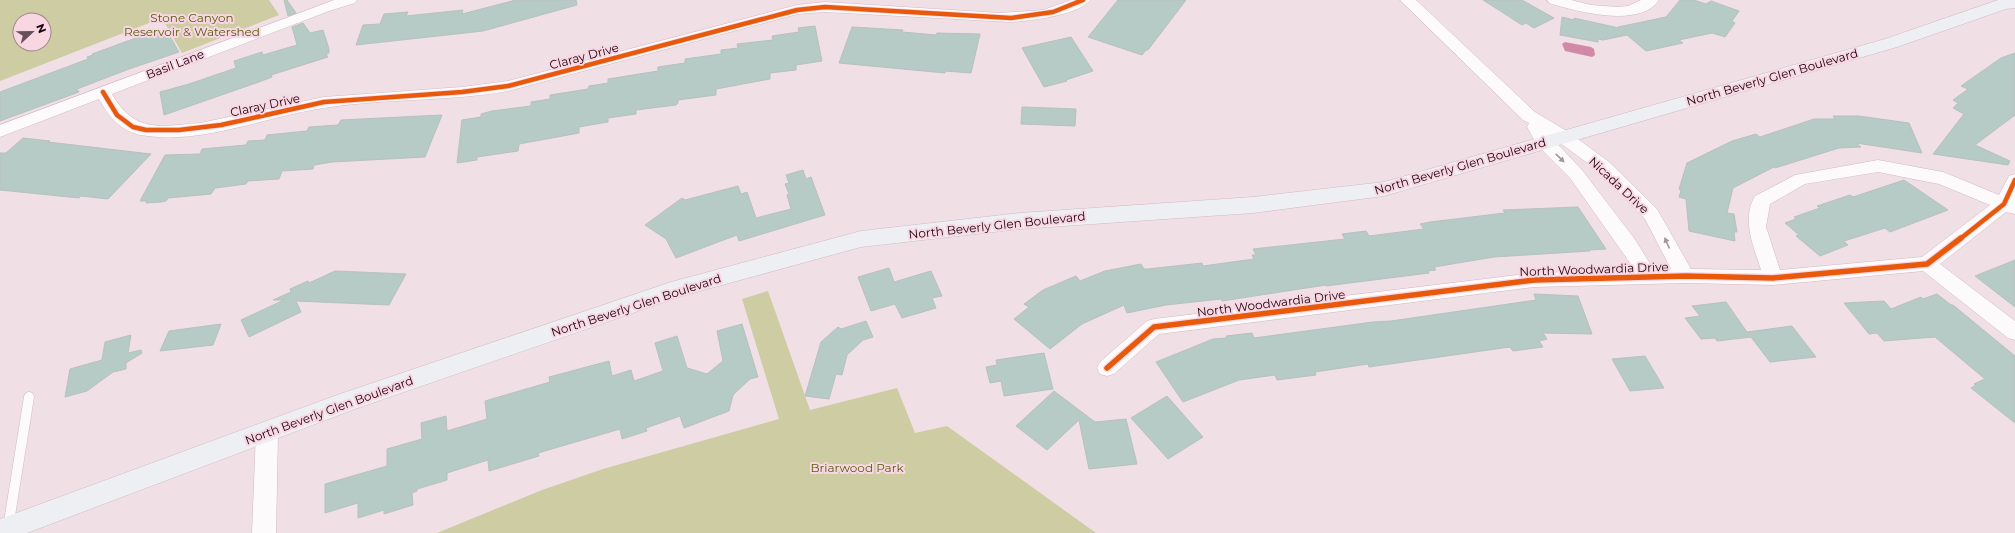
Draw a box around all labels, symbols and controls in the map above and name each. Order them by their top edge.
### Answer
park label: Stone Canyon Reservoir & Watershed [124,10,260,39]
north arrow [12,12,52,52]
text: N [33,22,49,35]
street label: Claray Drive [548,40,620,72]
street label: North Beverly Glen Boulevard [1684,45,1860,109]
street label: Basil Lane [144,46,206,82]
street label: Claray Drive [229,90,301,120]
street label: North Beverly Glen Boulevard [1372,134,1548,198]
one-way arrow [1555,153,1565,163]
street label: Nicada Drive [1586,153,1652,217]
street label: North Beverly Glen Boulevard [908,208,1086,242]
one-way arrow [1664,237,1670,248]
street label: North Woodwardia Drive [1519,259,1669,279]
street label: North Beverly Glen Boulevard [549,270,723,340]
street label: North Woodwardia Drive [1196,286,1346,320]
street label: North Beverly Glen Boulevard [243,373,415,447]
park label: Briarwood Park [810,460,904,475]

